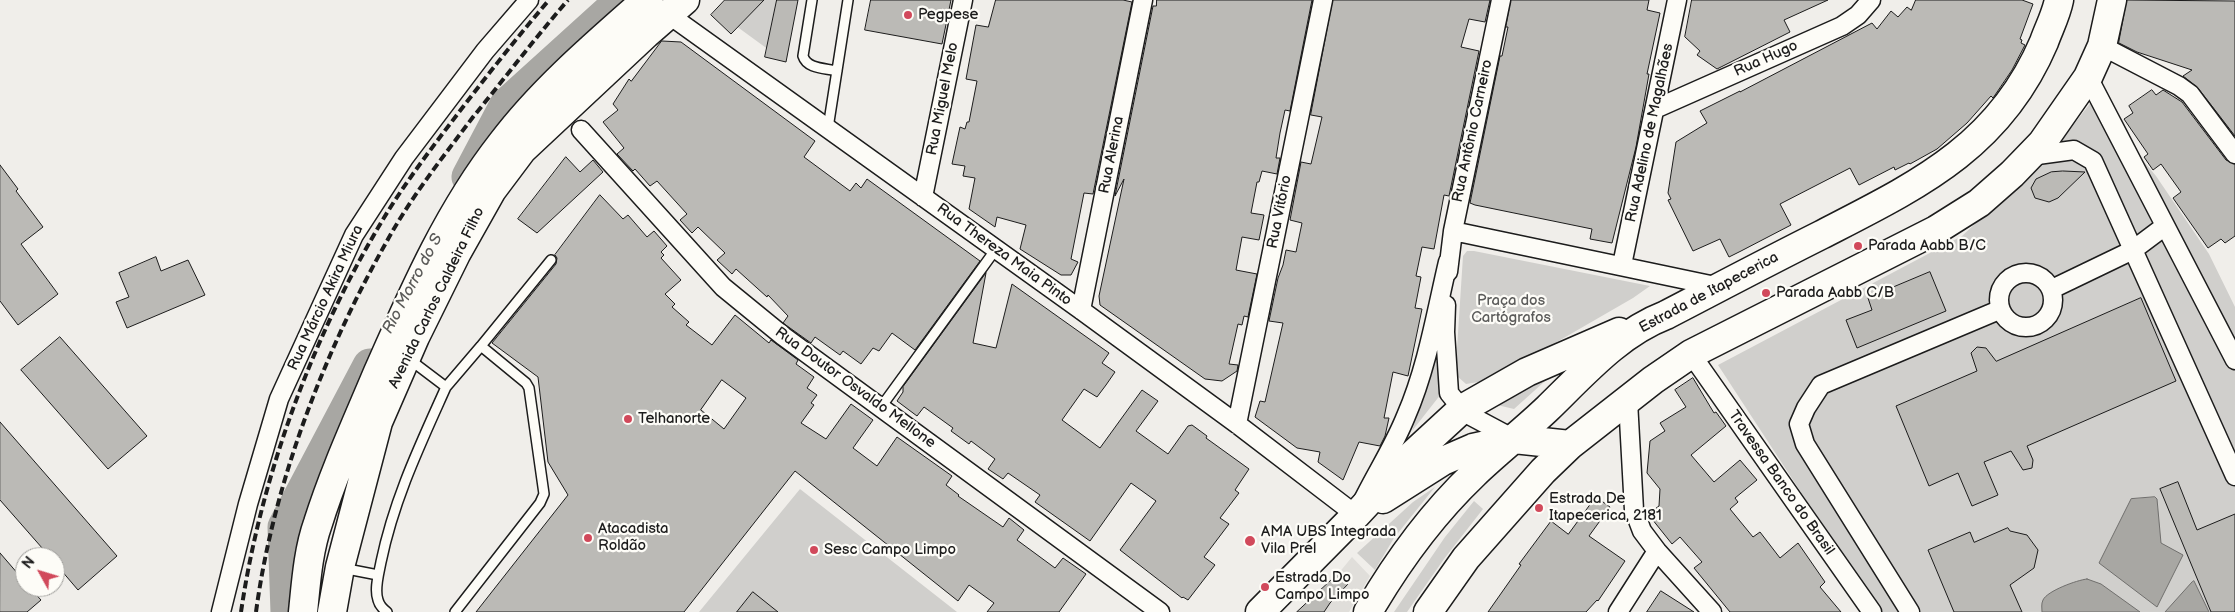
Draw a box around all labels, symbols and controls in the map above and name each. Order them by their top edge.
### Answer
place label: Pegpese [918,6,978,24]
marker: Pegpese [902,9,914,21]
street label: Rua Hugo [1731,37,1801,81]
street label: Rua Miguel Melo [923,41,963,157]
street label: Rua Adelino de Magalhães [1622,42,1678,224]
street label: Rua Antônio Carneiro [1449,58,1497,204]
street label: Rua Alerina [1096,115,1128,195]
street label: Rua Vitório [1264,174,1296,250]
street label: Rua Thereza Maia Pinto [933,200,1075,310]
street label: Avenida Carlos Caldeira Filho [385,205,489,391]
street label: Rua Márcio Akira Miura [284,222,368,374]
water label: Rio Morro do S [379,231,447,337]
place label: Parada Aabb B/C [1868,237,1986,255]
marker: Parada Aabb B/C [1852,240,1864,252]
street label: Estrada de Itapecerica [1636,249,1782,337]
place label: Parada Aabb C/B [1776,284,1894,302]
marker: Parada Aabb C/B [1760,287,1772,299]
park label: Praça dos Cartógrafos [1471,292,1551,327]
street label: Rua Doutor Osvaldo Mellone [771,324,939,452]
street label: Travessa Banco do Brasil [1724,407,1838,559]
place label: Telhanorte [638,410,710,428]
marker: Telhanorte [622,413,634,425]
place label: Estrada De Itapecerica, 2181 [1549,490,1662,525]
marker: Estrada De Itapecerica, 2181 [1533,502,1545,514]
place label: Atacadista Roldão [598,520,668,555]
place label: AMA UBS Integrada Vila Prel [1261,523,1396,558]
marker: Atacadista Roldão [582,532,594,544]
marker: AMA UBS Integrada Vila Prel [1243,534,1257,548]
place label: Sesc Campo Limpo [824,541,956,559]
marker: Sesc Campo Limpo [808,544,820,556]
north arrow [15,547,65,597]
text: N [19,553,39,572]
place label: Estrada Do Campo Limpo [1275,569,1370,604]
marker: Estrada Do Campo Limpo [1259,581,1271,593]

